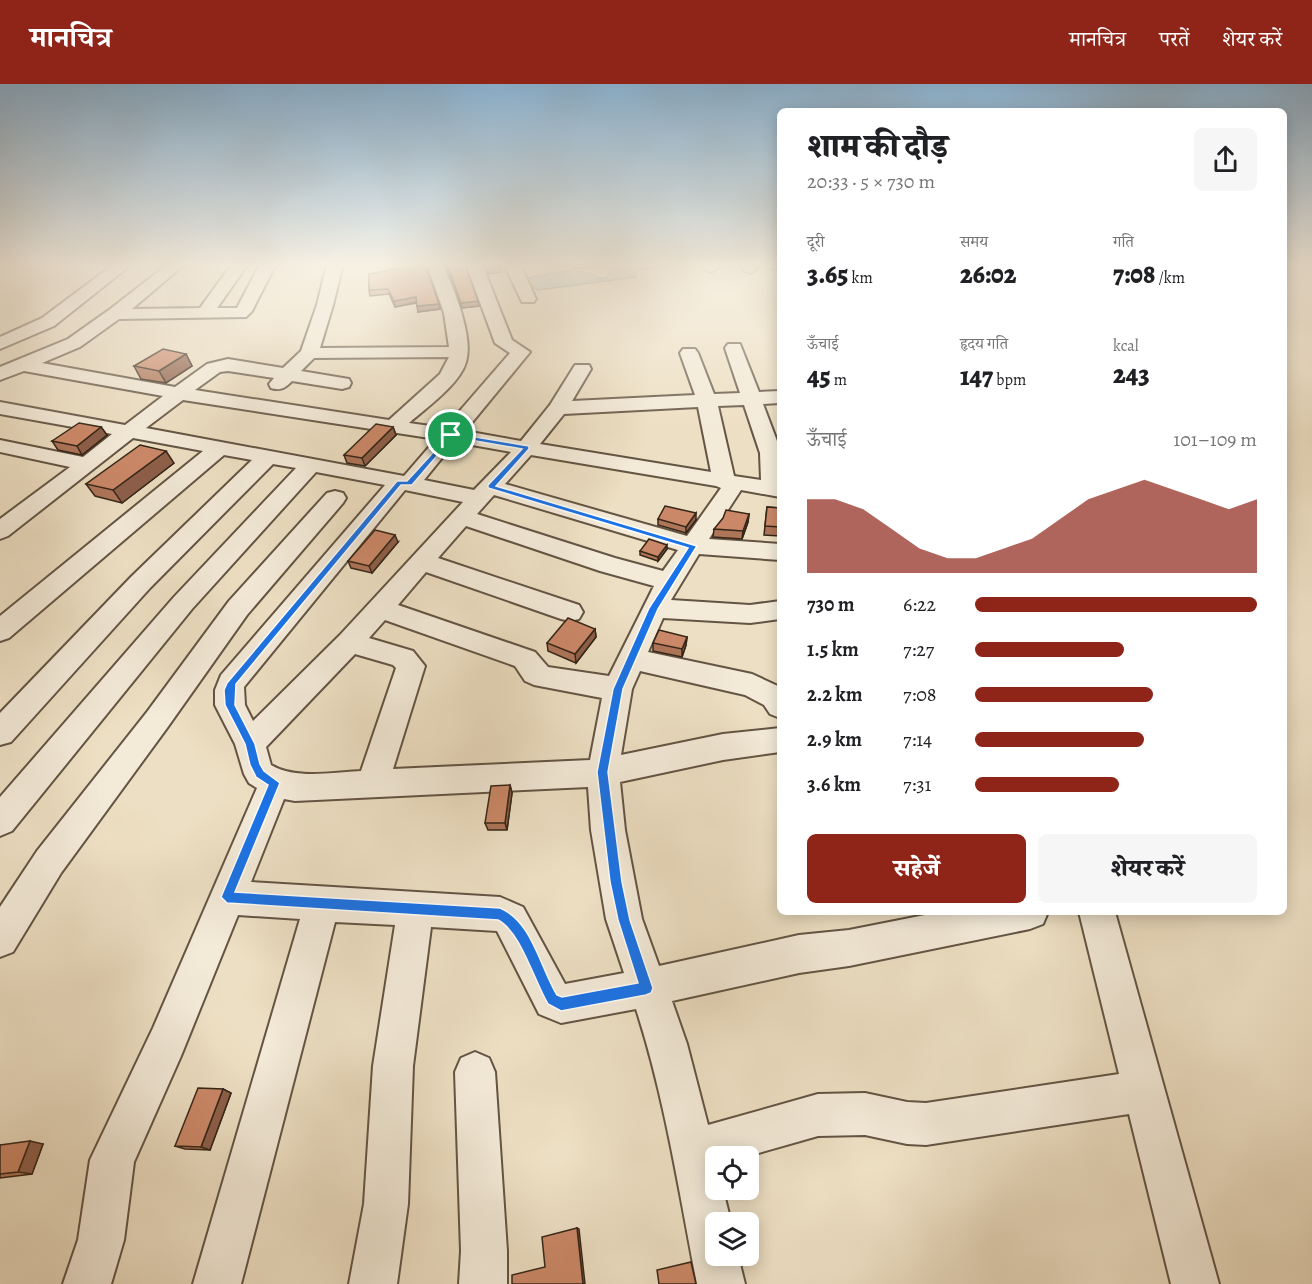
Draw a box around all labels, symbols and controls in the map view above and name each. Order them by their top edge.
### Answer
text: मानचित्र [30,19,112,57]
text: मानचित्र [1069,25,1126,53]
text: परतें [1159,25,1189,53]
text: शेयर करें [1222,25,1282,53]
text: शाम की दौड़ [807,123,948,168]
button: share [1194,128,1257,191]
text: 20:33 · 5 × 730 m [807,168,935,195]
text: दूरी [807,231,824,253]
text: समय [960,231,988,253]
text: गति [1113,231,1134,253]
text: 3.65 [807,257,848,292]
text: 26:02 [960,257,1016,292]
text: 7:08 [1113,257,1155,292]
text: km [848,267,873,289]
text: /km [1155,267,1185,289]
text: ऊँचाई [807,333,839,355]
text: हृदय गति [960,333,1008,355]
text: kcal [1113,335,1139,357]
text: 243 [1113,357,1150,392]
text: 45 [807,359,831,394]
text: 147 [960,359,993,394]
text: m [831,369,847,391]
text: bpm [993,369,1026,391]
pin [425,409,476,460]
icon: arrive [434,418,467,451]
text: ऊँचाई [807,426,846,453]
text: 101–109 m [1173,426,1257,453]
text: 730 m [807,591,854,618]
text: 6:22 [903,591,936,618]
text: 1.5 km [807,636,859,663]
text: 7:27 [903,636,934,663]
text: 2.2 km [807,681,862,708]
text: 7:08 [903,681,937,708]
text: 2.9 km [807,726,862,753]
text: 7:14 [903,726,932,753]
text: 3.6 km [807,771,861,798]
text: 7:31 [903,771,931,798]
button: सहेजें [807,834,1026,903]
button: शेयर करें [1038,834,1257,903]
map controls [705,1146,759,1266]
button: locate [705,1146,759,1200]
button: layers [705,1212,759,1266]

